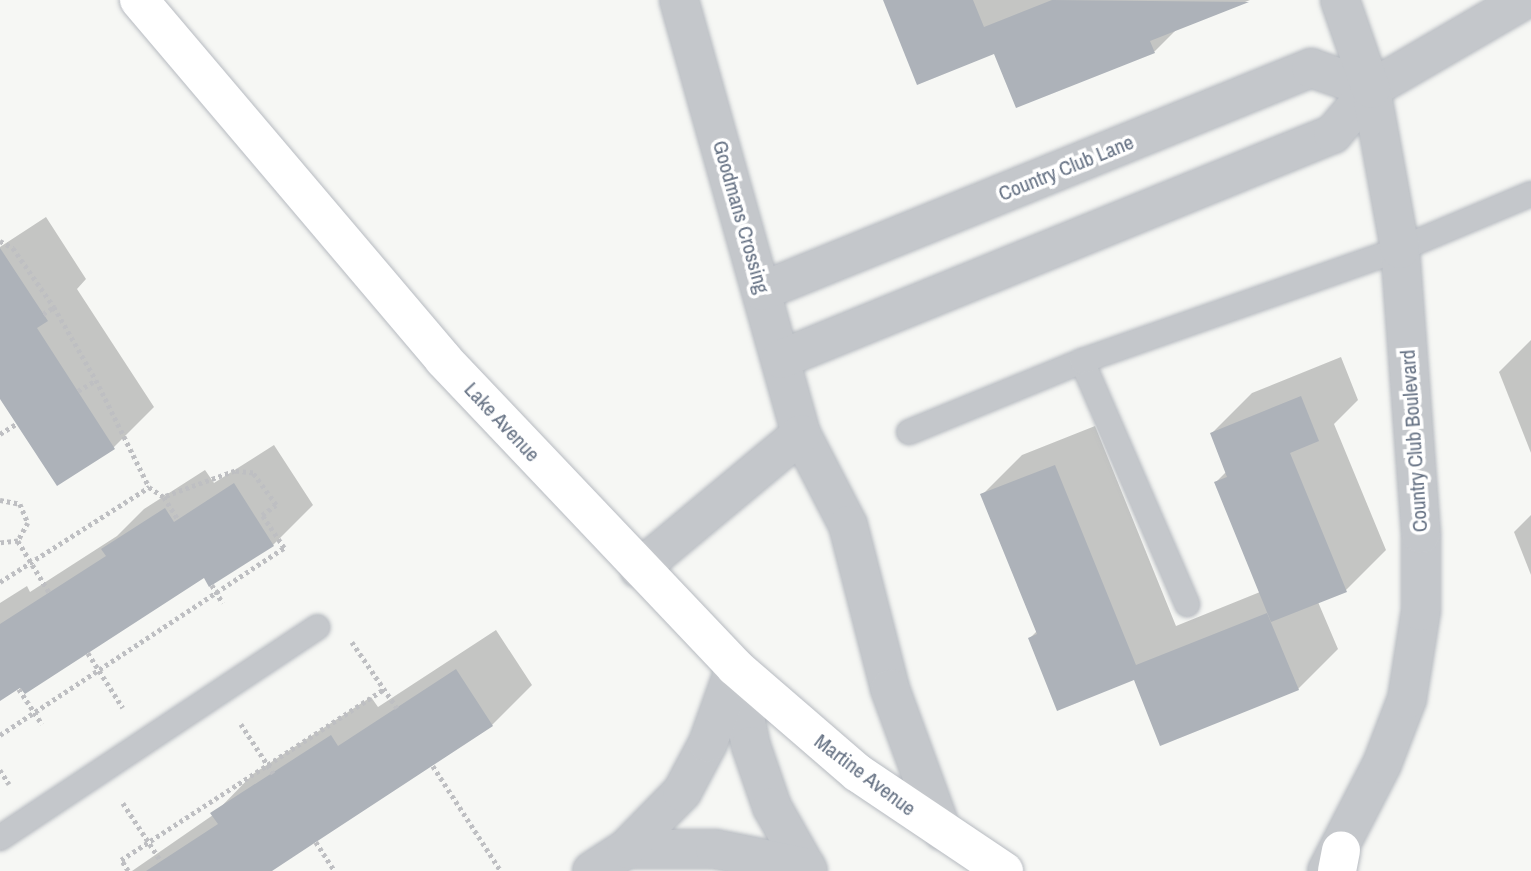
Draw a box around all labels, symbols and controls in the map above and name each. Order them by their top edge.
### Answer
street label: Country Club Lane [995,129,1137,207]
street label: Goodmans Crossing [707,138,775,296]
street label: Country Club Boulevard [1395,349,1433,533]
street label: Lake Avenue [459,377,545,467]
street label: Martine Avenue [809,728,921,822]

